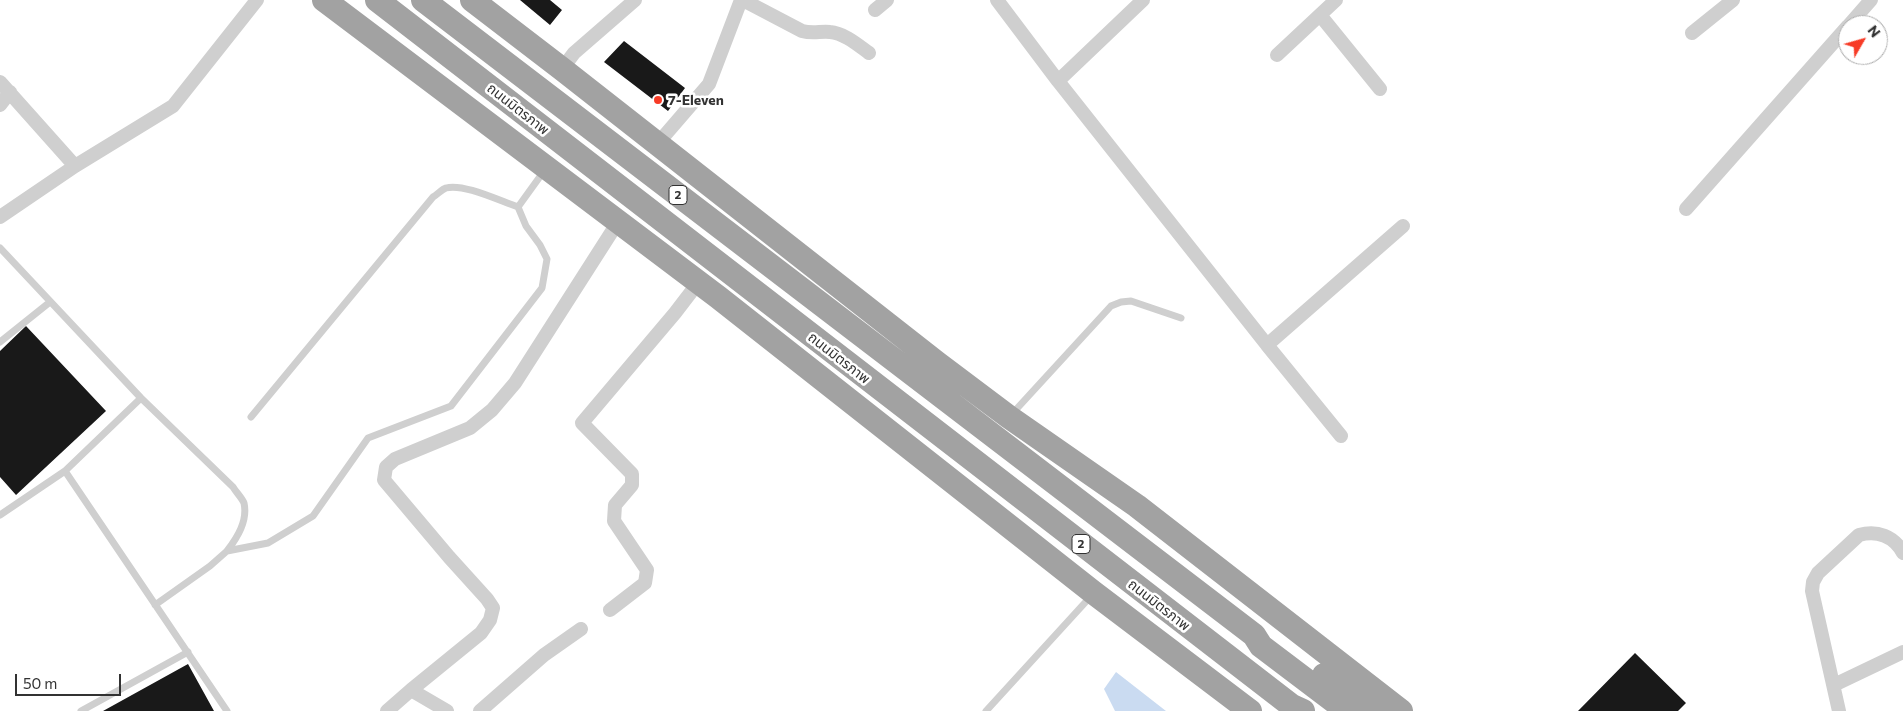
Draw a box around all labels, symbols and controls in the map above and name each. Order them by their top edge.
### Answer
north arrow [1838,15,1888,65]
text: N [1864,22,1884,40]
street label: ถนนมิตรภาพ [484,80,552,138]
place label: 7-Eleven [668,92,724,108]
marker: 7-Eleven [652,94,664,106]
road number: 2 [669,186,687,204]
street label: ถนนมิตรภาพ [805,329,873,387]
road number: 2 [1072,534,1090,554]
street label: ถนนมิตรภาพ [1125,576,1193,634]
scale bar [18,664,124,696]
text: 50 m [23,674,57,692]

